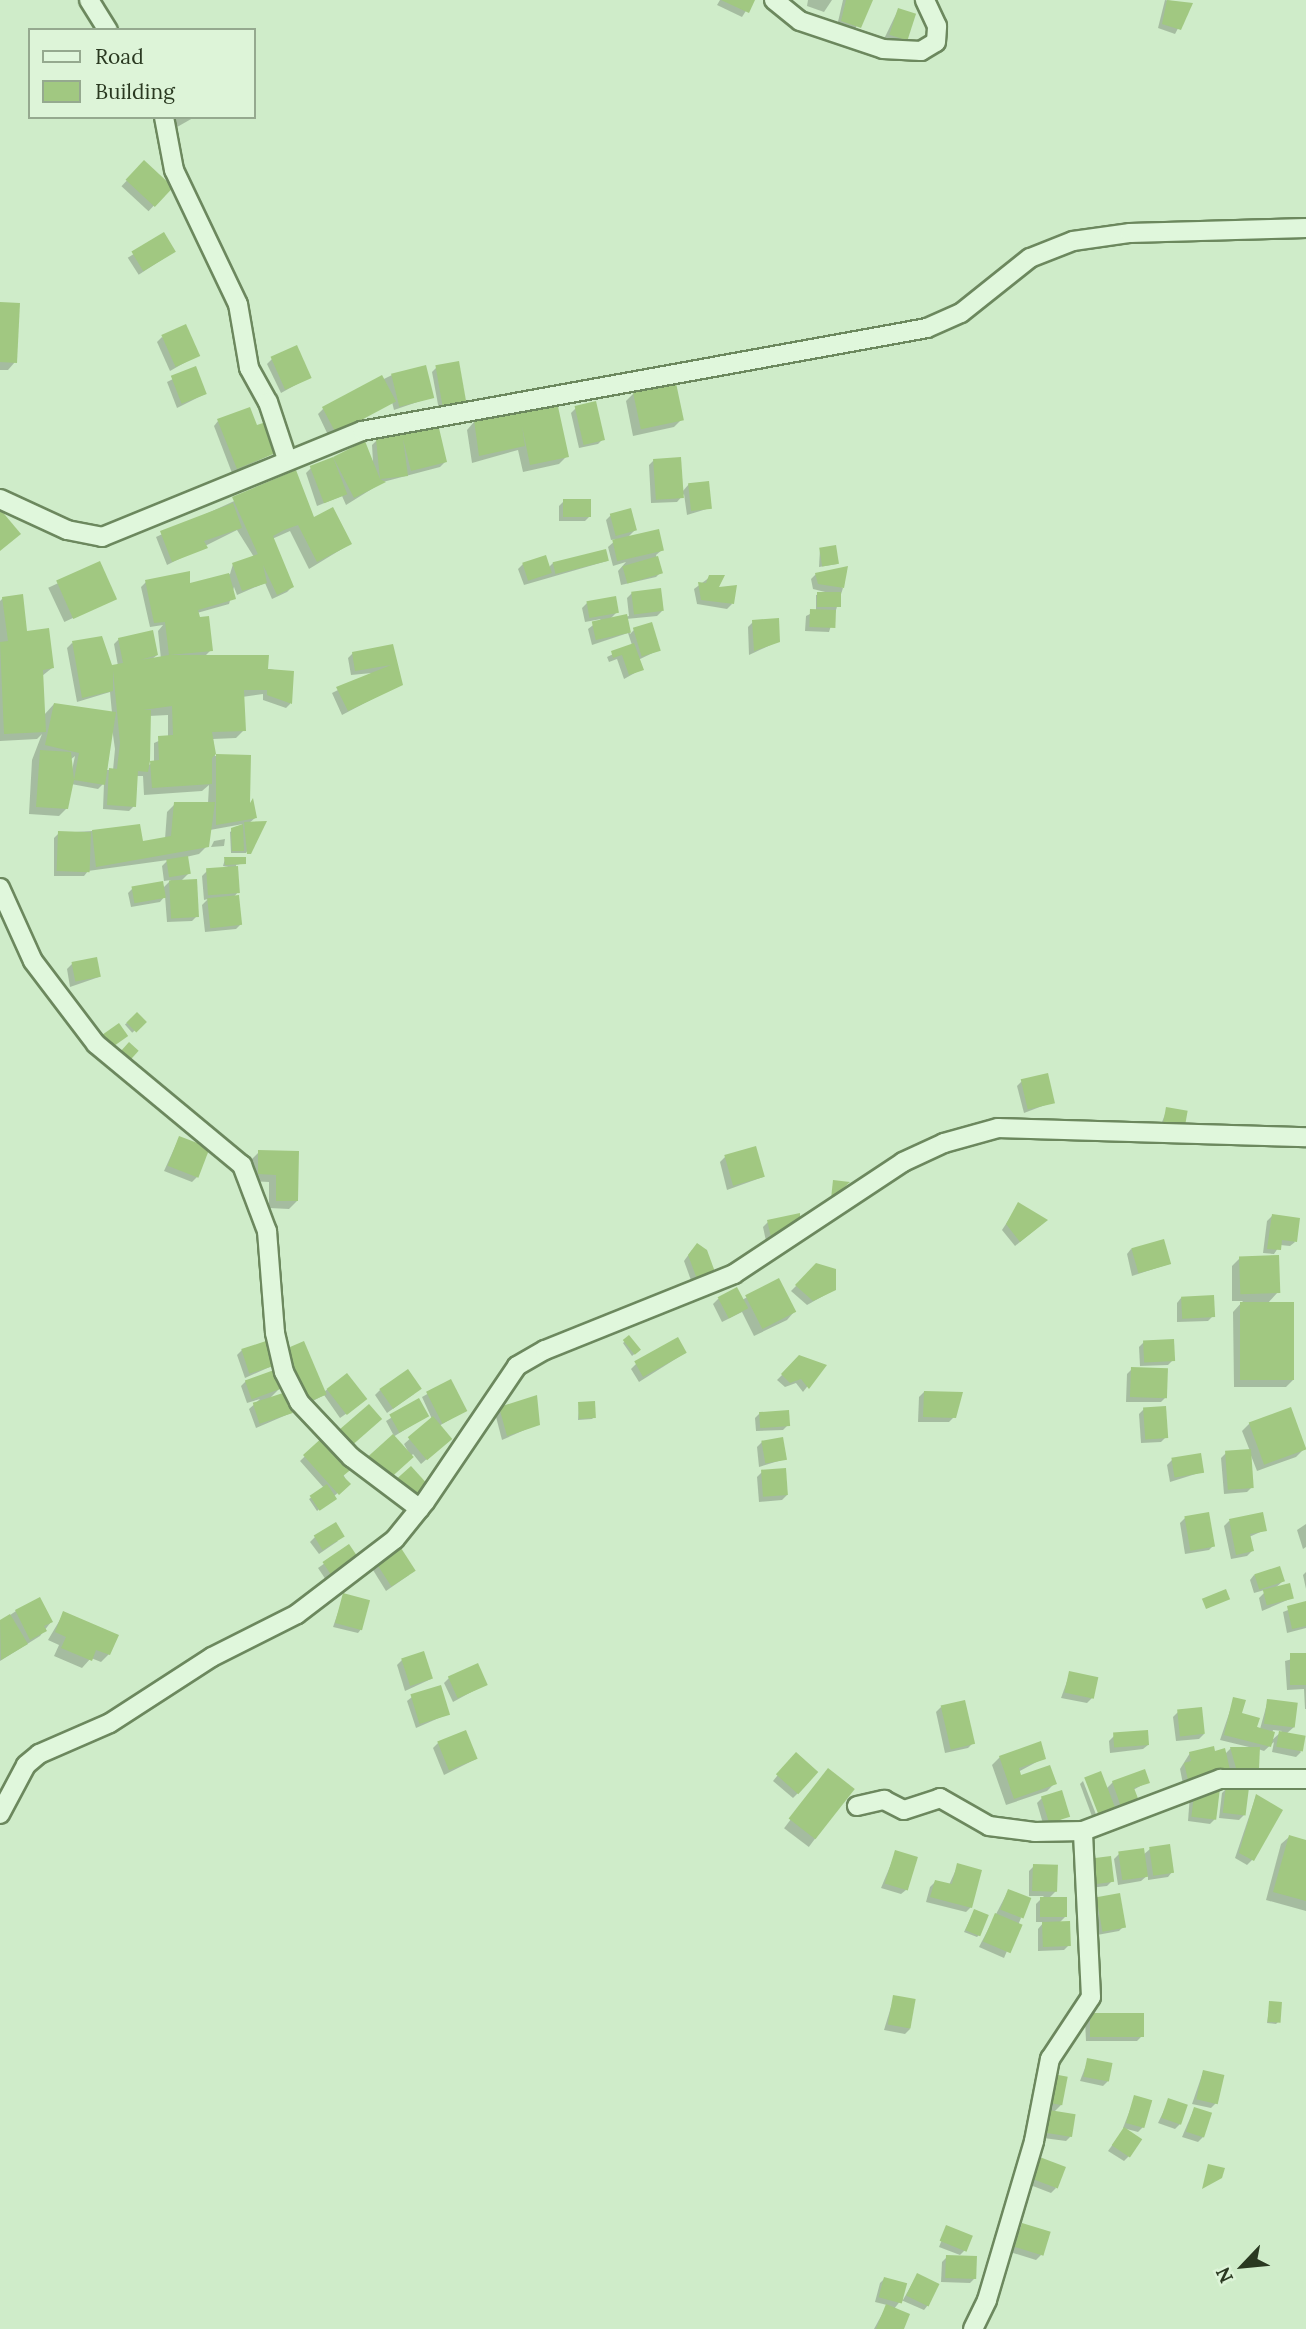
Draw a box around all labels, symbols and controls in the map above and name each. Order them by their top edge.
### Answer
legend [28,28,256,119]
text: Road [95,43,144,70]
text: Building [95,78,175,105]
north arrow [1208,2231,1278,2301]
text: N [1210,2263,1238,2287]

